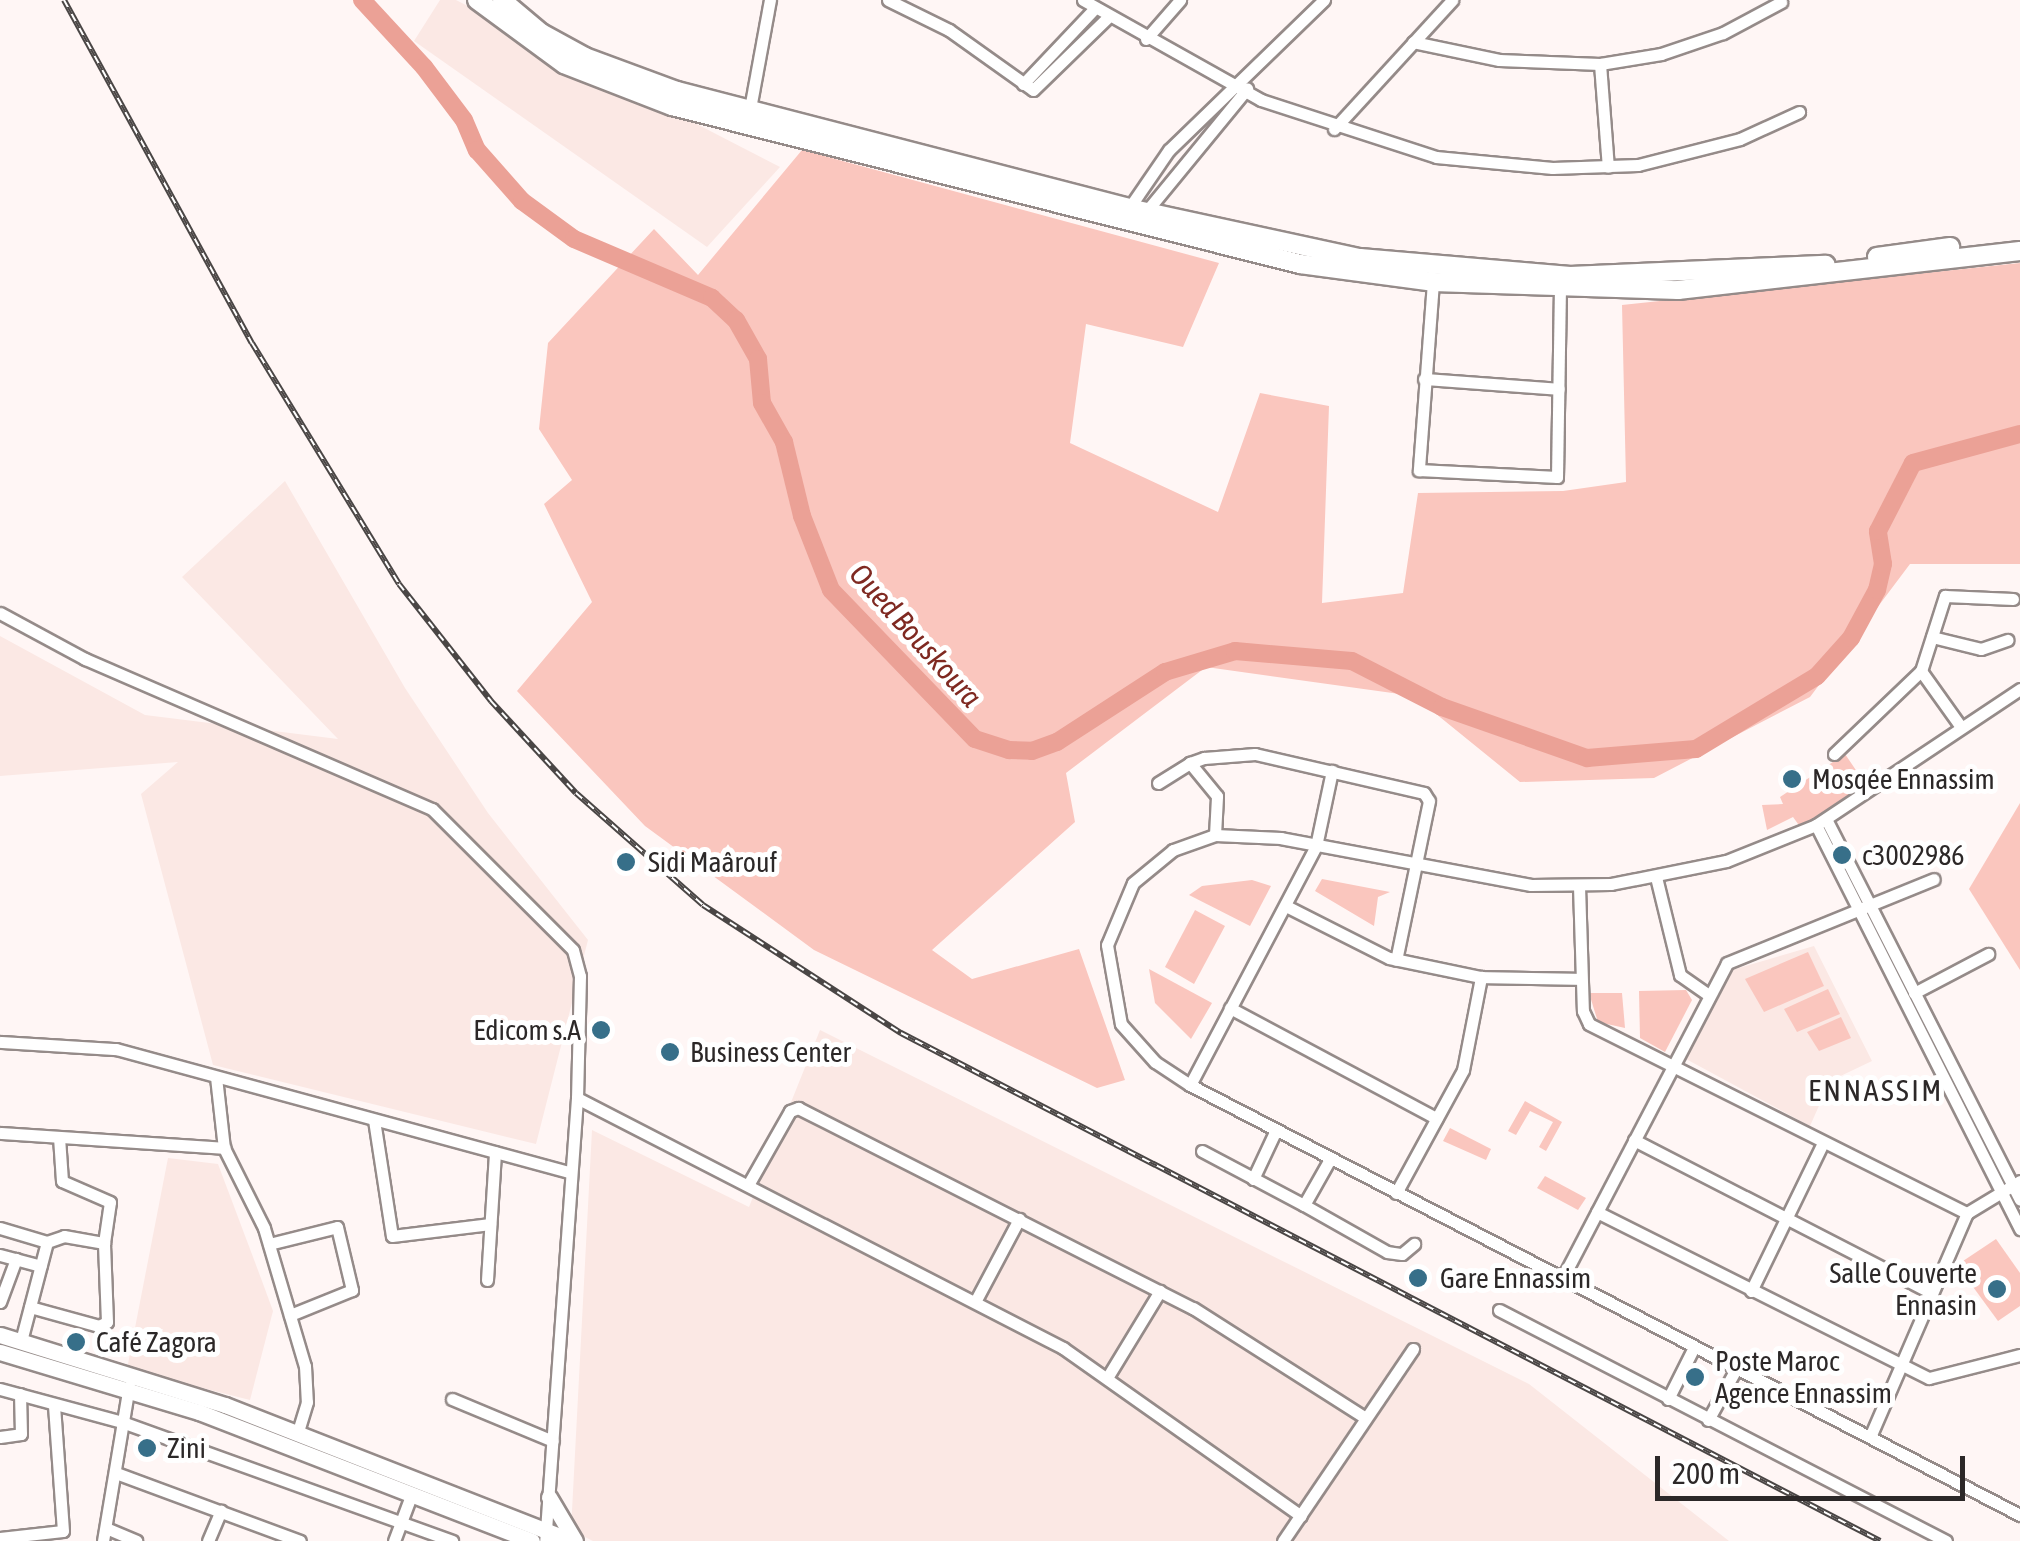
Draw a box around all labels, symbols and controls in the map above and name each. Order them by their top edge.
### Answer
water label: Oued Bouskoura [842,556,990,714]
place label: Mosqée Ennassim [1812,762,1995,796]
marker: Mosqée Ennassim [1781,768,1803,790]
place label: c3002986 [1862,838,1964,872]
marker: c3002986 [1831,844,1853,866]
place label: Sidi Maârouf [648,845,777,879]
marker: Sidi Maârouf [613,849,639,875]
place label: Edicom s.A [473,1013,581,1047]
marker: Edicom s.A [590,1019,612,1041]
place label: Business Center [690,1035,851,1069]
marker: Business Center [659,1041,681,1063]
district label: ENNASSIM [1808,1072,1944,1108]
place label: Salle Couverte Ennasin [1829,1256,1977,1322]
place label: Gare Ennassim [1440,1261,1591,1295]
marker: Gare Ennassim [1405,1265,1431,1291]
marker: Salle Couverte Ennasin [1986,1278,2008,1300]
place label: Café Zagora [96,1325,217,1359]
marker: Café Zagora [65,1331,87,1353]
place label: Poste Maroc Agence Ennassim [1715,1344,1892,1410]
marker: Poste Maroc Agence Ennassim [1684,1366,1706,1388]
place label: Zini [167,1431,206,1465]
scale bar [1660,1436,1970,1498]
marker: Zini [136,1437,158,1459]
text: 200 m [1672,1456,1740,1490]

